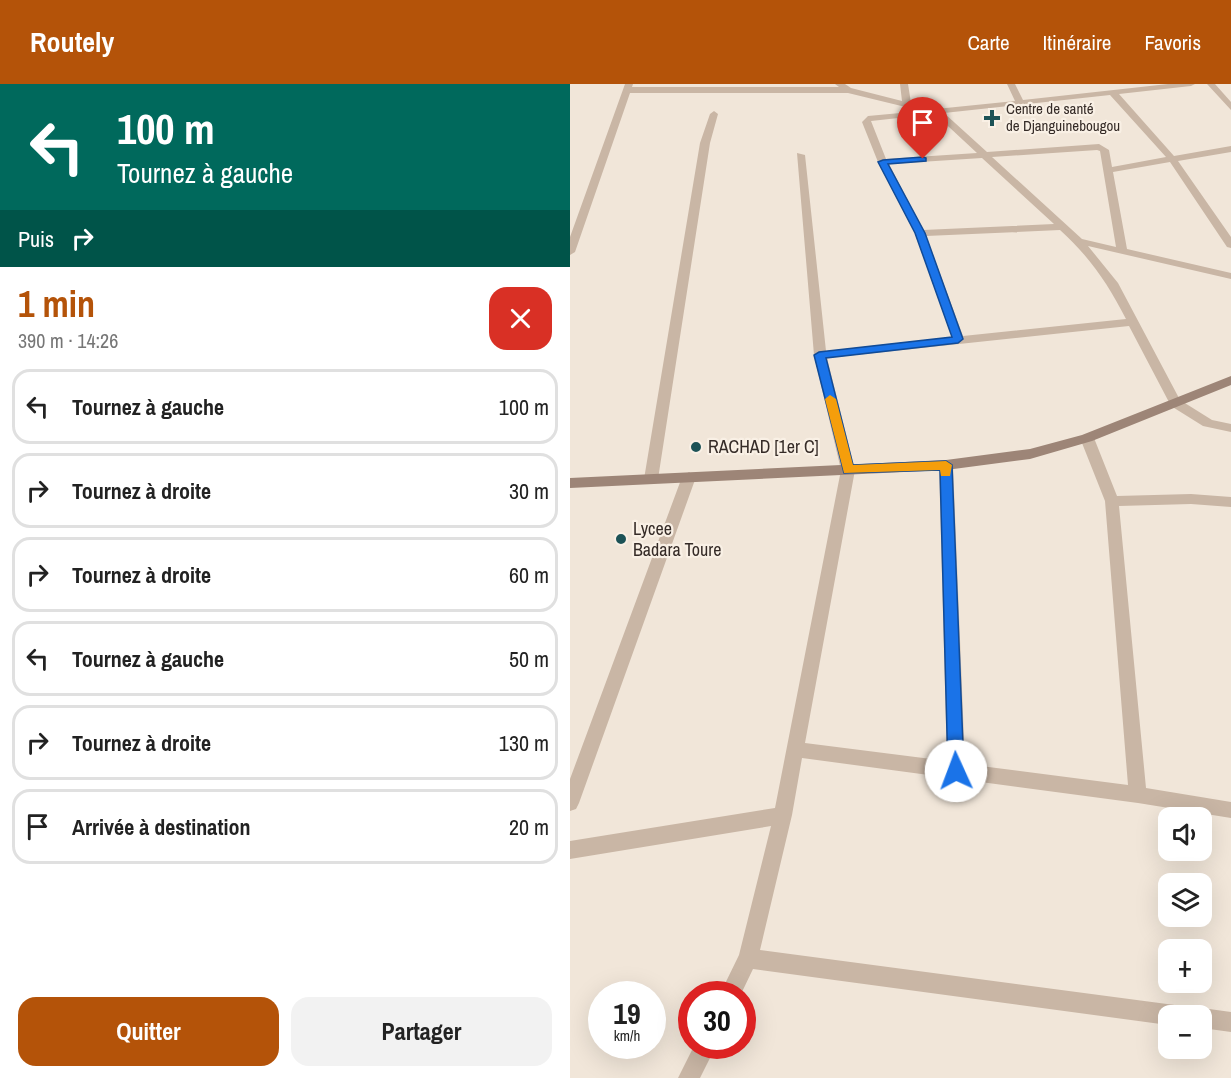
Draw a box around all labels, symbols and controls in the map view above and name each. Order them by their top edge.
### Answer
text: Routely [30,23,114,61]
text: Carte [967,28,1010,57]
text: Itinéraire [1043,28,1111,57]
text: Favoris [1144,28,1201,57]
pin [897,97,948,159]
place label: Centre de santé de Djanguinebougou [1006,98,1120,136]
text: 100 m [117,101,215,157]
icon: arrive [906,106,939,139]
icon: left [18,108,96,186]
marker: Centre de santé de Djanguinebougou [983,109,1001,127]
text: Tournez à gauche [117,155,293,191]
icon: right [66,222,99,255]
text: Puis [18,224,54,254]
text: 1 min [18,280,95,328]
button: close [489,287,552,350]
text: 390 m · 14:26 [18,327,118,354]
icon: left [21,390,54,423]
text: Tournez à gauche [72,392,224,422]
text: 100 m [499,392,549,422]
place label: RACHAD [1er C] [708,434,819,459]
marker: RACHAD [1er C] [689,440,703,454]
icon: right [21,474,54,507]
text: Tournez à droite [72,476,211,506]
text: 30 m [509,476,549,506]
place label: Lycee Badara Toure [633,516,721,562]
marker: Lycee Badara Toure [614,532,628,546]
icon: right [21,558,54,591]
text: Tournez à droite [72,560,211,590]
text: 60 m [509,560,549,590]
icon: left [21,642,54,675]
text: Tournez à gauche [72,644,224,674]
text: 50 m [509,644,549,674]
icon: right [21,726,54,759]
text: Tournez à droite [72,728,211,758]
text: 130 m [499,728,549,758]
position arrow [924,739,988,803]
map controls [1158,807,1212,1059]
button: sound [1158,807,1212,861]
icon: arrive [21,810,54,843]
text: Arrivée à destination [72,812,250,842]
text: 20 m [509,812,549,842]
button: layers [1158,873,1212,927]
button: + [1158,939,1212,993]
speed limit sign: 30 [678,981,756,1059]
text: 19 [613,993,641,1033]
button: Quitter [18,997,279,1066]
button: Partager [291,997,552,1066]
button: − [1158,1005,1212,1059]
text: km/h [614,1025,640,1046]

